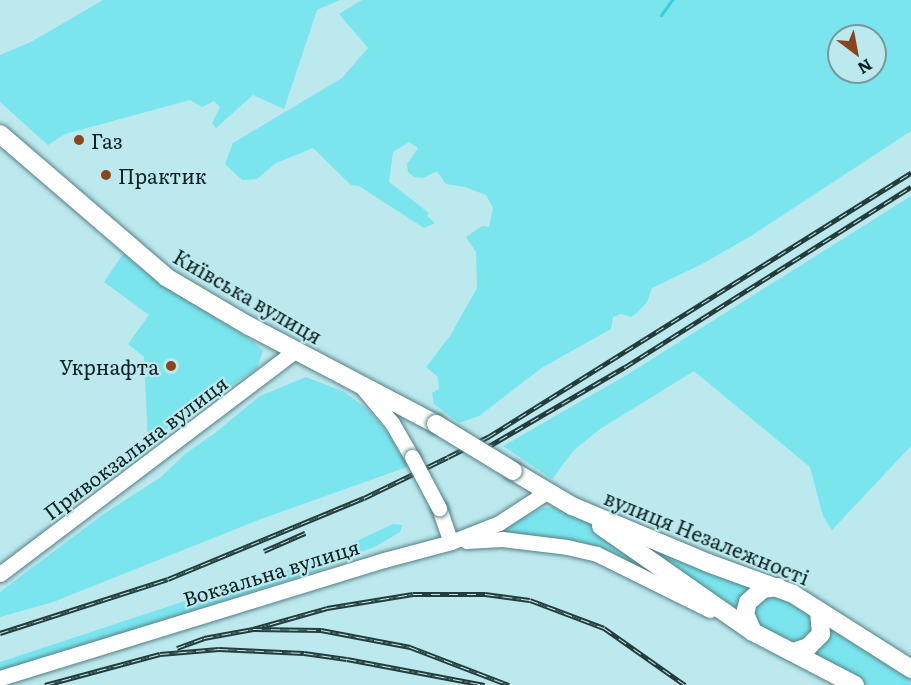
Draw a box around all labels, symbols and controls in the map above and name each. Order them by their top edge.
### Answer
north arrow [827,24,887,84]
text: N [853,54,878,81]
place label: Газ [91,128,123,152]
marker: Газ [72,133,86,147]
place label: Практик [118,163,207,187]
marker: Практик [99,168,113,182]
street label: Київська вулиця [170,244,326,348]
place label: Укрнафта [59,354,159,378]
marker: Укрнафта [164,359,178,373]
street label: Привокзальна вулиця [38,370,232,524]
street label: вулиця Незалежності [601,485,813,589]
street label: Вокзальна вулиця [180,534,362,610]

